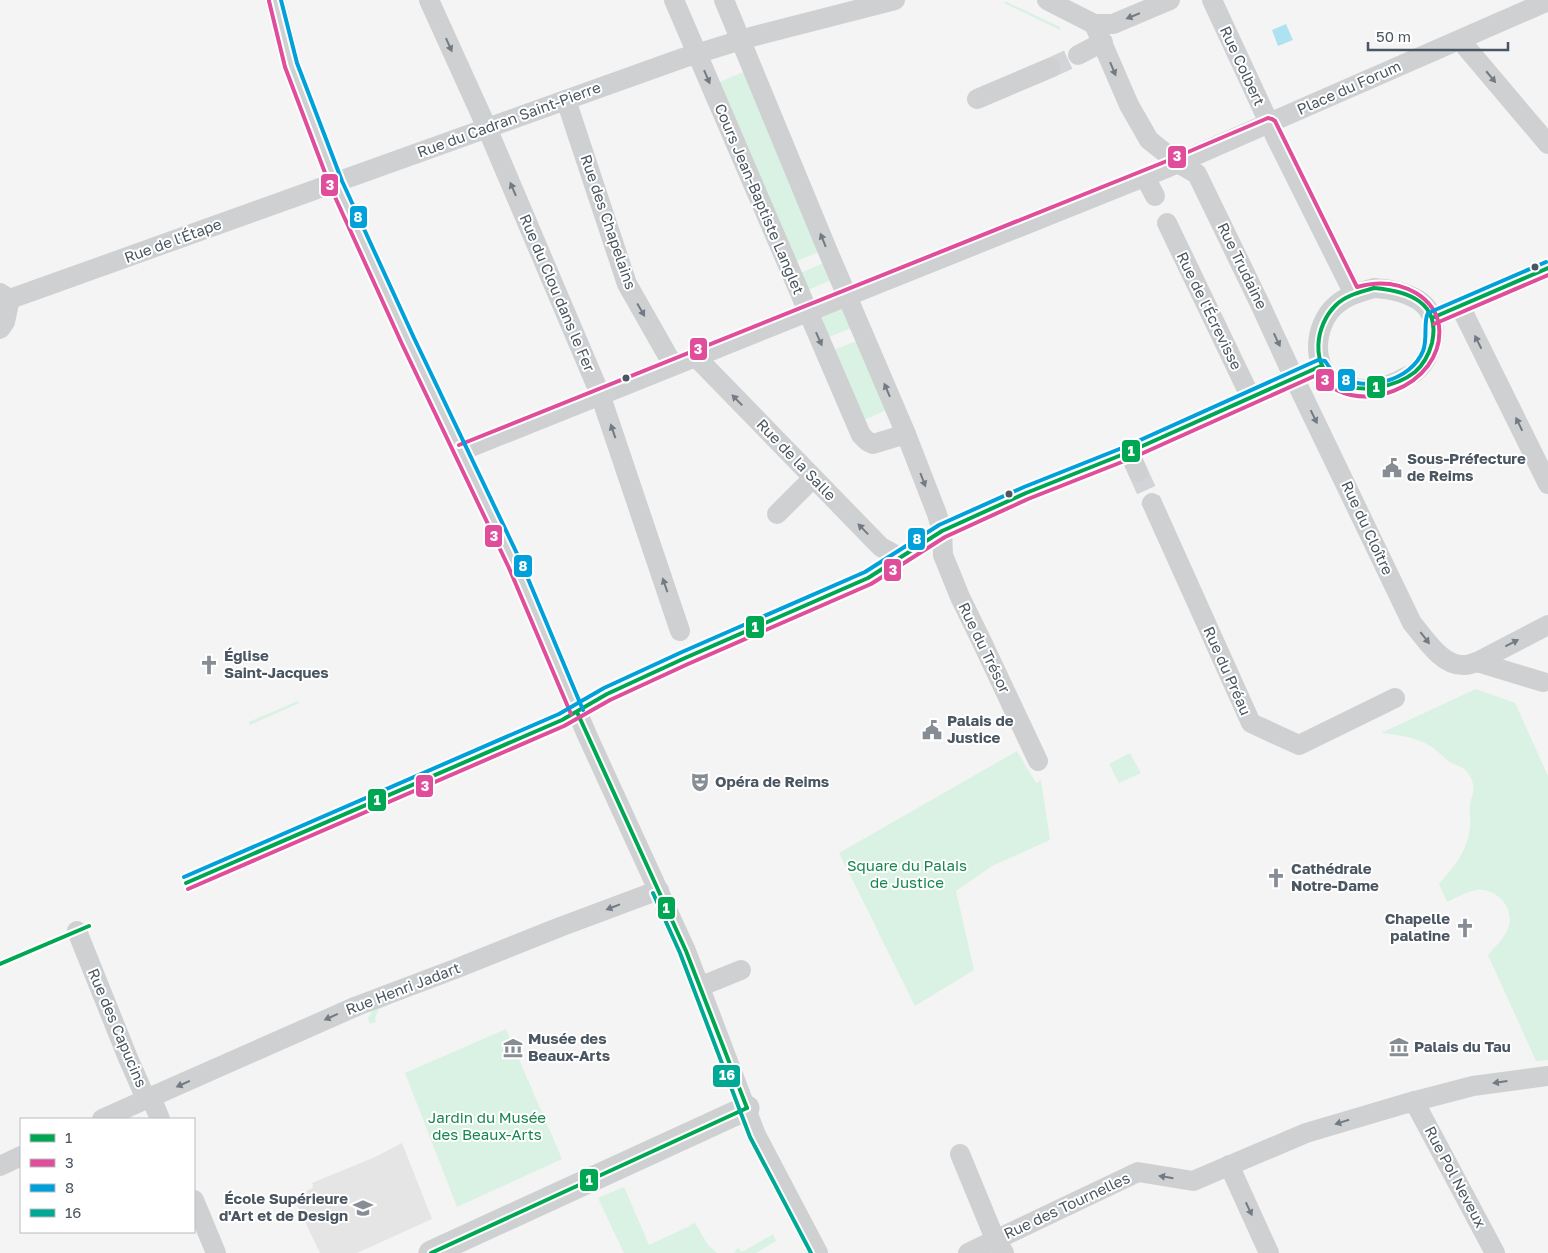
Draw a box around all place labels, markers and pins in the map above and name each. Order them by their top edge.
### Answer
unlabelled marker [1530,262,1540,272]
unlabelled marker [621,373,631,383]
place label: Sous-Préfecture de Reims [1407,449,1526,484]
public building icon: Sous-Préfecture de Reims [1381,457,1403,479]
unlabelled marker [1004,489,1014,499]
place label: Église Saint-Jacques [224,646,329,681]
church icon: Église Saint-Jacques [198,654,220,676]
place label: Palais de Justice [947,711,1014,746]
public building icon: Palais de Justice [921,719,943,741]
theatre icon: Opéra de Reims [689,771,711,793]
place label: Opéra de Reims [715,772,829,790]
place label: Cathédrale Notre-Dame [1291,859,1379,894]
church icon: Cathédrale Notre-Dame [1265,867,1287,889]
place label: Chapelle palatine [1385,909,1450,944]
church icon: Chapelle palatine [1454,917,1476,939]
place label: Musée des Beaux-Arts [528,1029,610,1064]
museum icon: Palais du Tau [1388,1036,1410,1058]
museum icon: Musée des Beaux-Arts [502,1037,524,1059]
place label: Palais du Tau [1414,1037,1511,1055]
place label: École Supérieure d'Art et de Design [219,1189,348,1224]
school or university icon: École Supérieure d'Art et de Design [352,1197,374,1219]

